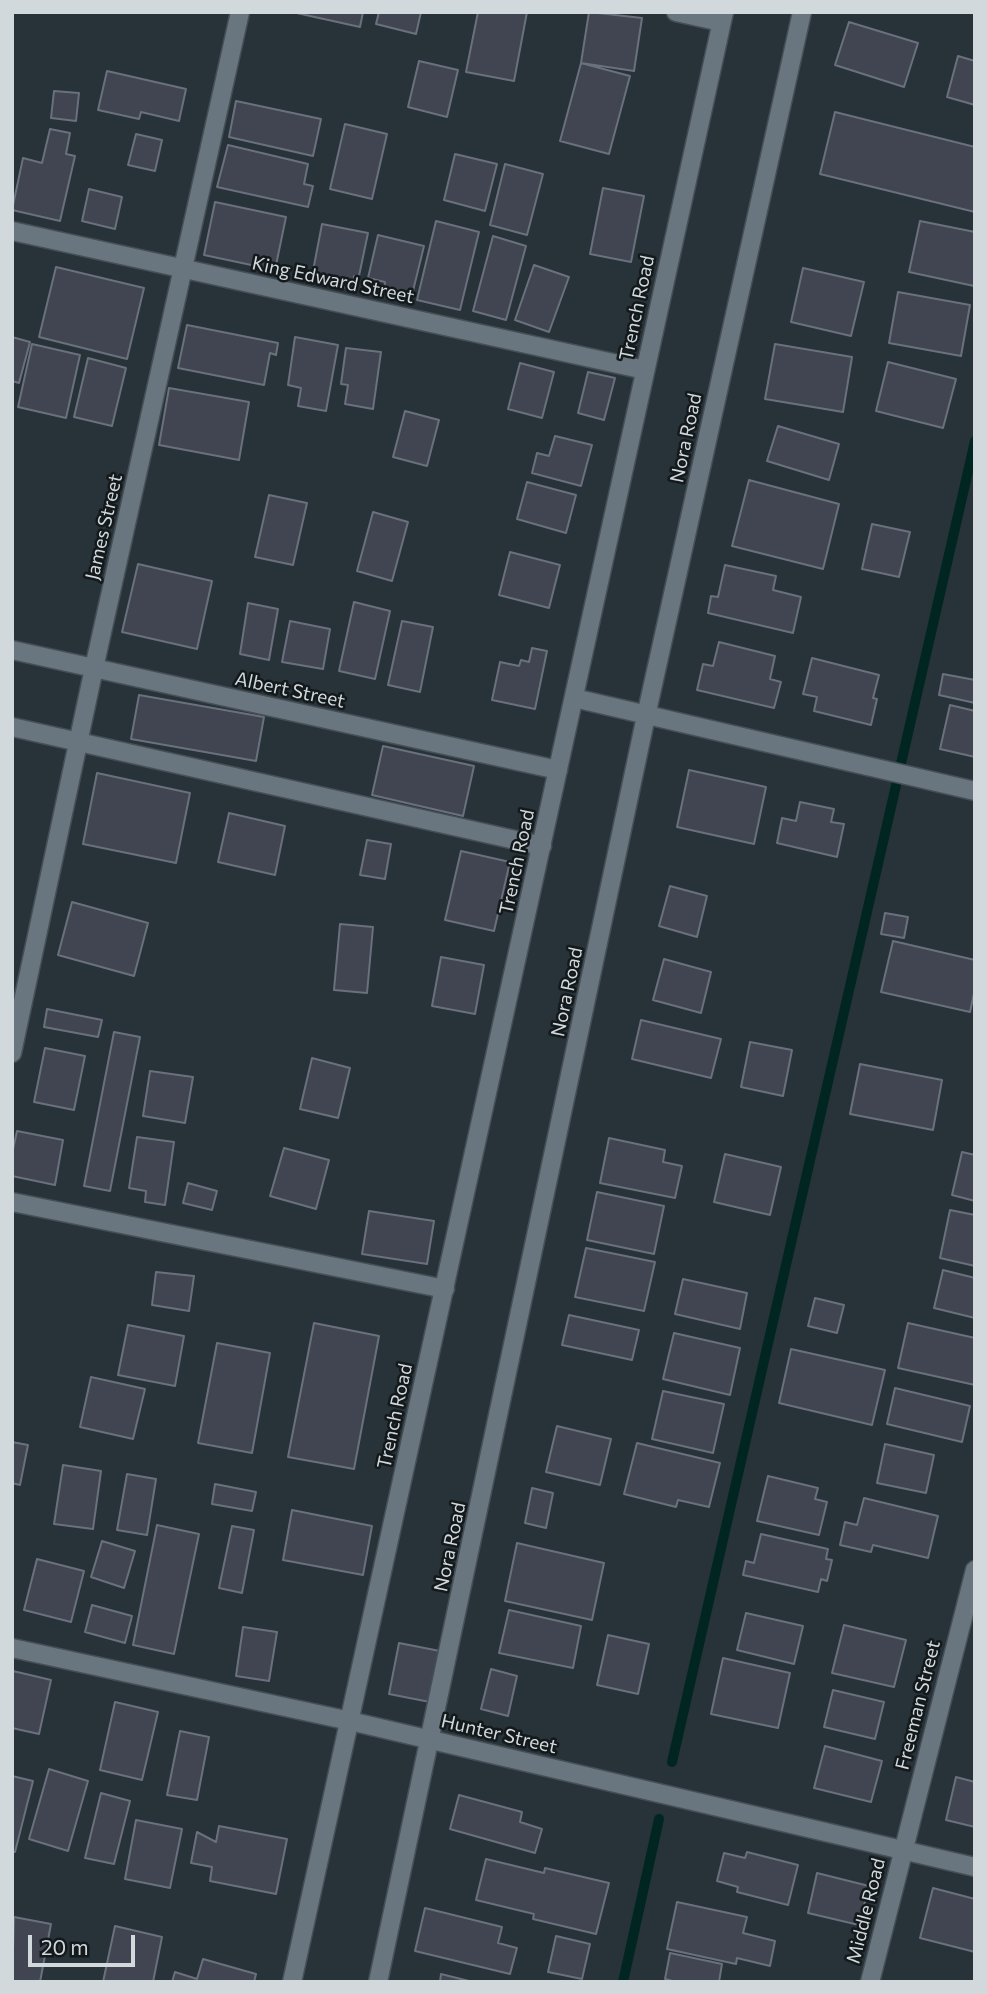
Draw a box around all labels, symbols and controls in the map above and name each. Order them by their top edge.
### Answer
street label: King Edward Street [250,252,416,308]
street label: Trench Road [615,253,659,363]
street label: Nora Road [665,391,707,485]
street label: James Street [81,472,127,582]
street label: Albert Street [233,667,347,713]
street label: Trench Road [495,807,539,917]
street label: Nora Road [546,945,588,1039]
street label: Trench Road [373,1361,417,1471]
street label: Nora Road [429,1500,471,1594]
street label: Freeman Street [891,1638,945,1772]
street label: Hunter Street [439,1710,559,1758]
street label: Middle Road [842,1856,890,1966]
scale bar [32,1920,138,1964]
text: 20 m [41,1934,89,1959]

